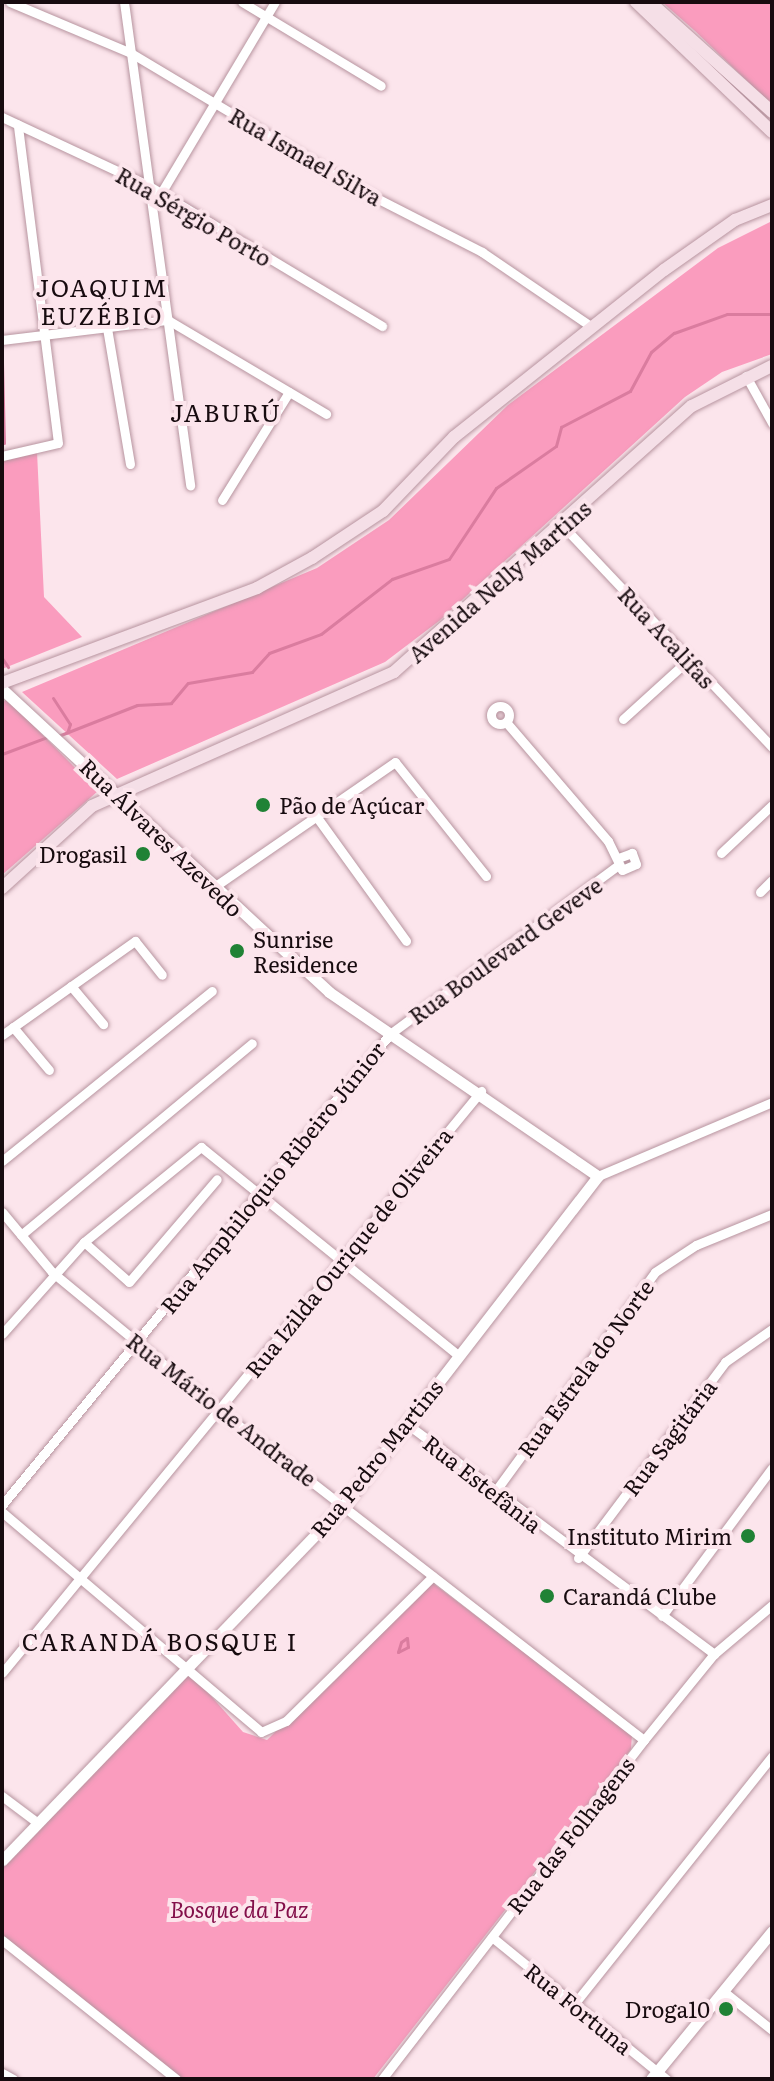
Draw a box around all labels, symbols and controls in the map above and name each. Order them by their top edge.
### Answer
street label: Rua Ismael Silva [225,102,387,210]
street label: Rua Sérgio Porto [112,161,276,271]
district label: JOAQUIM EUZÉBIO [35,273,169,329]
district label: JABURÚ [170,398,282,426]
street label: Avenida Nelly Martins [402,495,596,667]
street label: Rua Acalifas [613,581,721,693]
street label: Rua Álvares Azevedo [75,753,249,921]
place label: Pão de Açúcar [279,792,424,818]
marker: Pão de Açúcar [254,796,272,814]
place label: Drogasil [39,841,127,867]
marker: Drogasil [134,845,152,863]
street label: Rua Boulevard Geveve [403,871,607,1029]
place label: Sunrise Residence [253,925,358,976]
marker: Sunrise Residence [228,942,246,960]
street label: Rua Amphiloquio Ribeiro Júnior [154,1036,390,1318]
street label: Rua Izilda Ourique de Oliveira [239,1122,457,1382]
street label: Rua Estrela do Norte [512,1274,658,1462]
street label: Rua Mário de Andrade [122,1327,322,1491]
street label: Rua Pedro Martins [304,1374,448,1542]
street label: Rua Sagitária [617,1374,721,1500]
street label: Rua Estefânia [419,1429,547,1537]
place label: Instituto Mirim [567,1523,732,1549]
marker: Instituto Mirim [739,1527,757,1545]
place label: Carandá Clube [563,1583,716,1609]
marker: Carandá Clube [538,1587,556,1605]
district label: CARANDÁ BOSQUE I [22,1627,298,1655]
street label: Rua das Folhagens [501,1752,639,1918]
park label: Bosque da Paz [170,1896,308,1922]
street label: Rua Fortuna [520,1957,638,2059]
place label: Droga10 [625,1996,710,2022]
marker: Droga10 [717,2000,735,2018]

